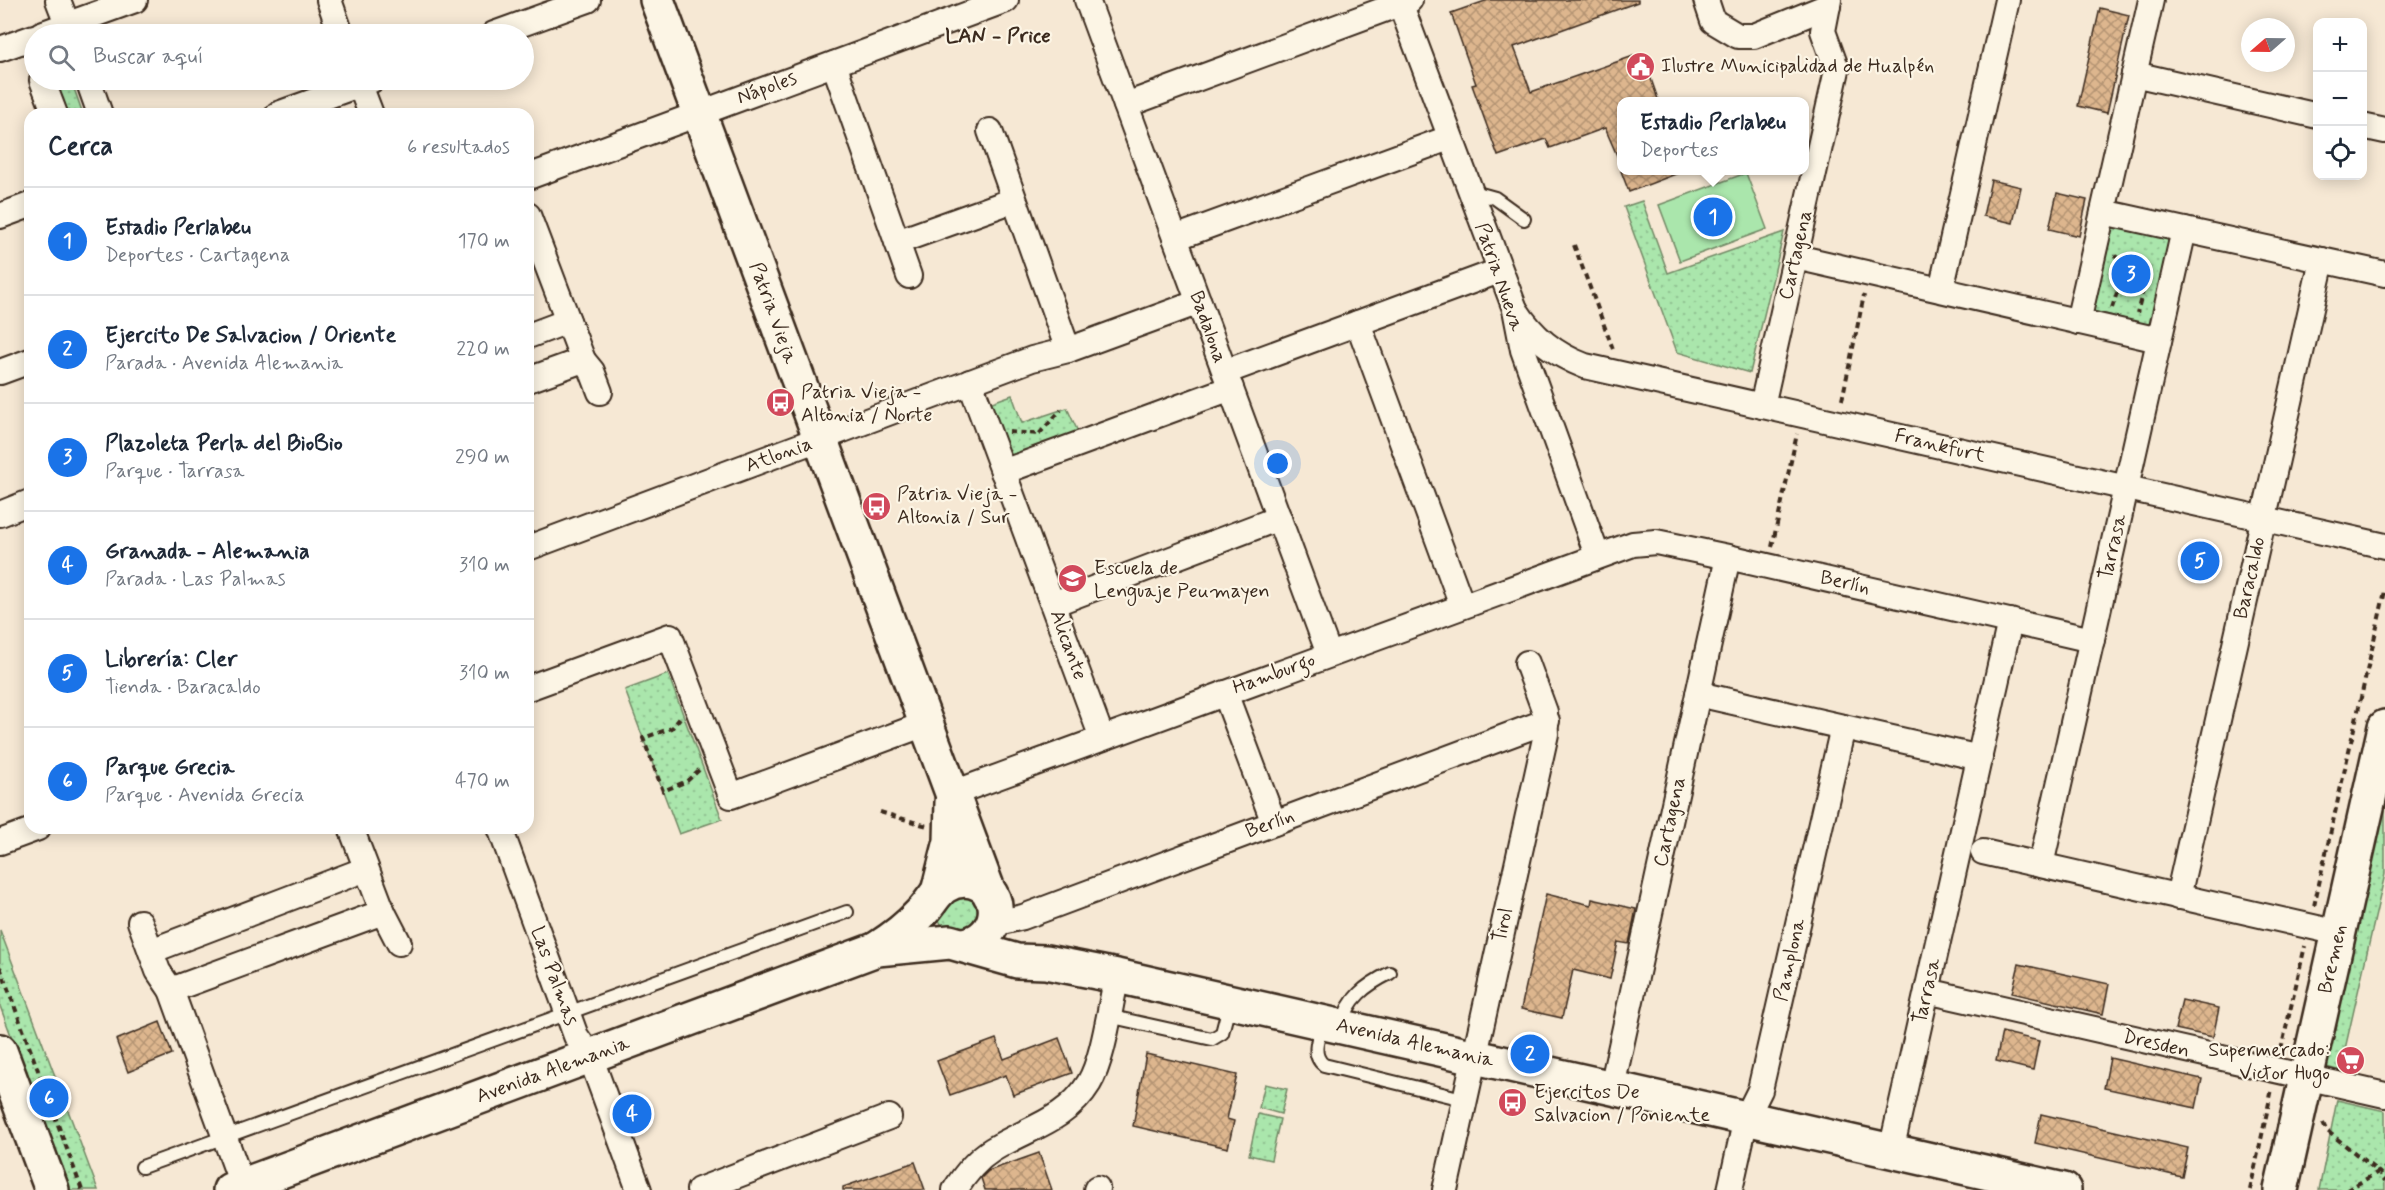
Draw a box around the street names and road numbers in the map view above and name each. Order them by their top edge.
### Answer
street label: Nápoles [733,65,801,111]
street label: Cartagena [1773,208,1819,302]
street label: Patria Nueva [1468,219,1530,336]
street label: Patria Vieja [742,259,804,368]
street label: Badalona [1183,287,1233,367]
street label: Frankfurt [1892,422,1988,470]
street label: Atlonia [742,430,816,480]
street label: Tarrasa [2092,511,2134,582]
street label: Baracaldo [2227,534,2273,622]
street label: Berlín [1817,564,1873,602]
street label: Alicante [1043,606,1093,684]
street label: Hamburgo [1229,647,1320,703]
street label: Cartagena [1647,775,1693,869]
street label: Berlín [1242,803,1298,845]
street label: Tirol [1486,905,1520,945]
street label: Pamplona [1767,915,1813,1004]
street label: Bremen [2312,922,2354,996]
street label: Las Palmas [524,923,584,1029]
street label: Tarrasa [1906,955,1948,1026]
street label: Avenida Alemania [1333,1012,1498,1075]
street label: Dresden [2120,1023,2192,1065]
street label: Avenida Alemania [473,1029,634,1110]

